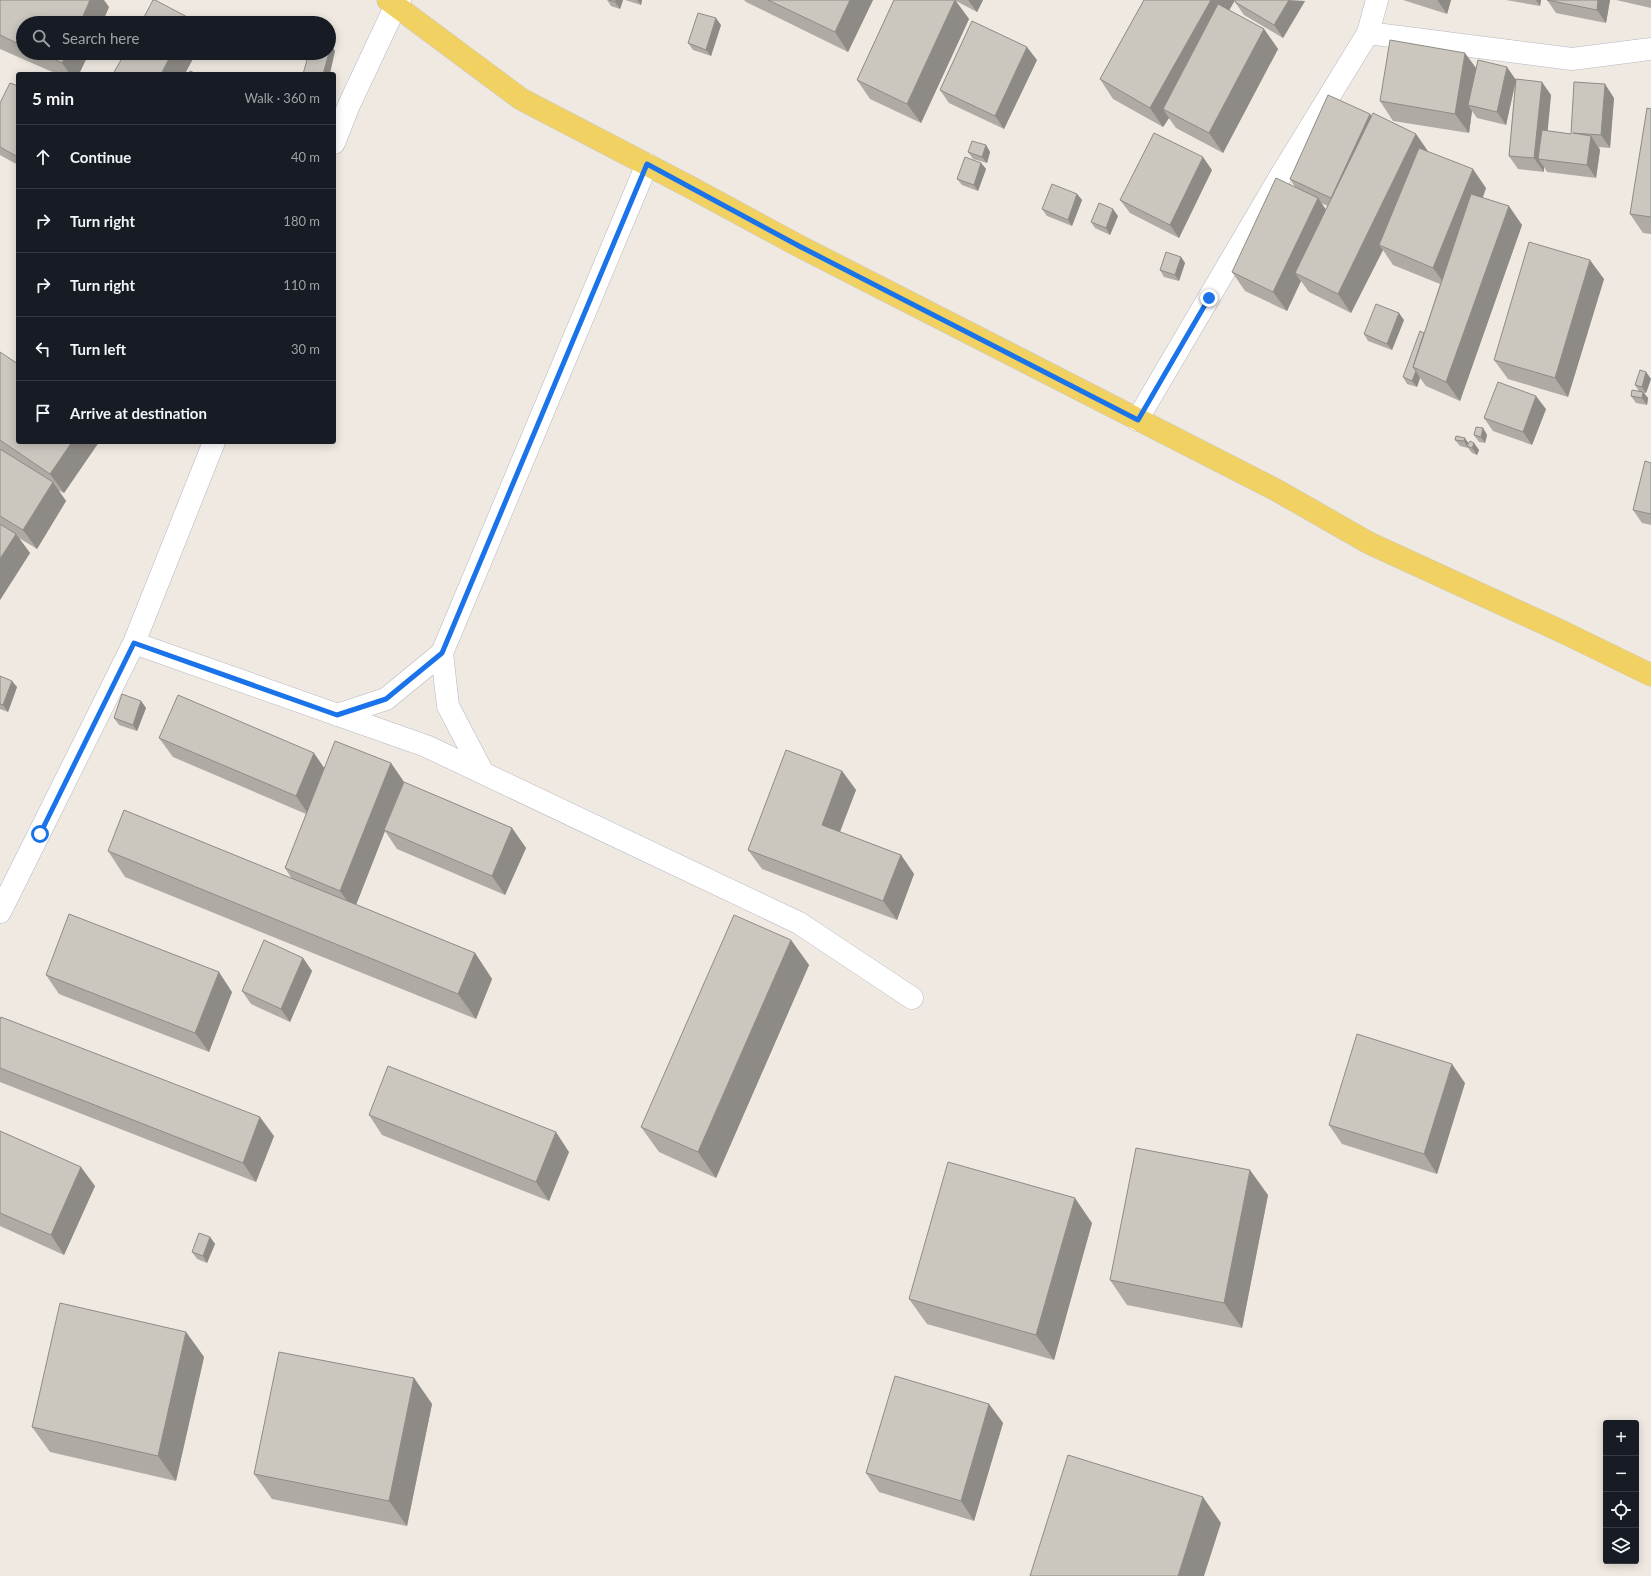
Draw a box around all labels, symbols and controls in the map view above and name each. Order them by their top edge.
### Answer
search box [16,16,336,60]
icon: search [30,27,52,49]
text: Search here [62,29,139,47]
text: 5 min [32,88,74,109]
text: Walk · 360 m [244,90,320,106]
icon: ahead [32,146,54,168]
text: Continue [70,148,131,166]
text: 40 m [291,149,320,165]
icon: right [32,210,54,232]
text: Turn right [70,212,135,230]
text: 180 m [283,213,320,229]
icon: right [32,274,54,296]
text: Turn right [70,276,135,294]
text: 110 m [283,277,320,293]
route end [1200,289,1218,307]
icon: left [32,338,54,360]
text: Turn left [70,340,126,358]
text: 30 m [291,341,320,357]
icon: arrive [32,402,54,424]
text: Arrive at destination [70,404,207,422]
route start [31,825,49,843]
map controls [1603,1420,1639,1564]
button: + [1603,1420,1639,1456]
button: − [1603,1456,1639,1492]
button: locate [1603,1492,1639,1528]
button: layers [1603,1528,1639,1564]

